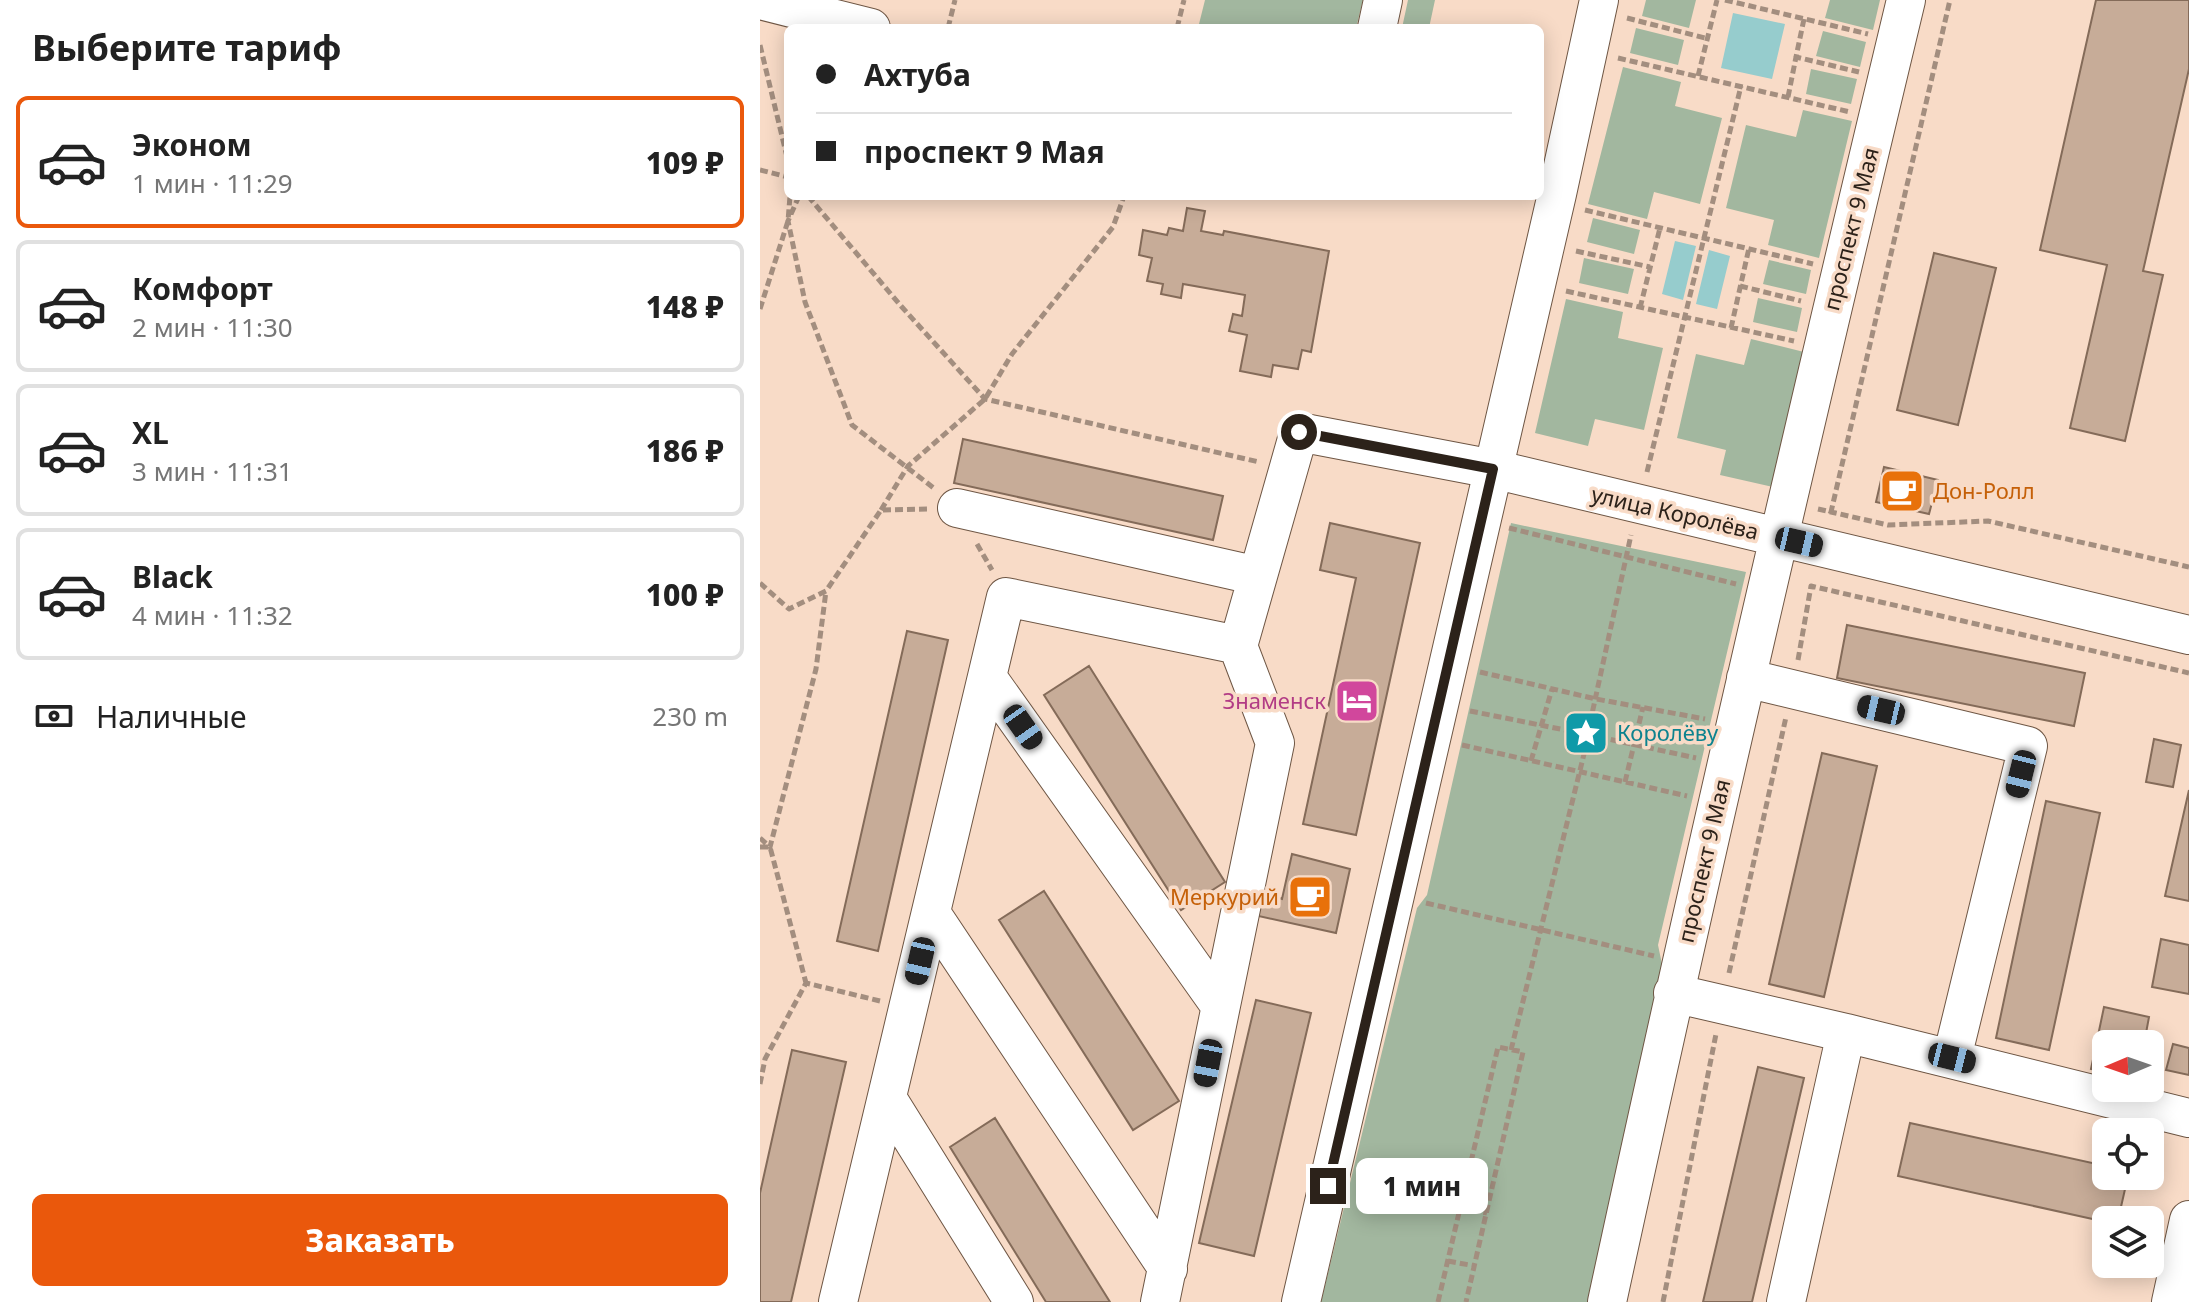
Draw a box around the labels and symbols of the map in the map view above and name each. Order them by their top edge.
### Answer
street label: проспект 9 Мая [1815,144,1885,313]
route start [1281,414,1317,450]
cafe icon: Дон-Ролл [1878,467,1926,515]
place label: Дон-Ролл [1933,475,2035,505]
street label: улица Королёва [1589,478,1762,546]
car [1773,525,1825,559]
hotel icon: Знаменск [1333,677,1381,725]
place label: Знаменск [1223,685,1326,715]
car [1855,693,1907,727]
car [999,700,1047,754]
place icon: Королёву [1562,709,1610,757]
place label: Королёву [1617,717,1719,747]
car [2004,748,2038,800]
street label: проспект 9 Мая [1670,776,1736,945]
cafe icon: Меркурий [1286,873,1334,921]
place label: Меркурий [1170,881,1279,911]
car [903,935,937,987]
north arrow [2092,1030,2164,1102]
car [1192,1037,1224,1089]
car [1926,1041,1978,1075]
callout: 1 мин [1356,1158,1488,1214]
route end [1310,1168,1346,1204]

